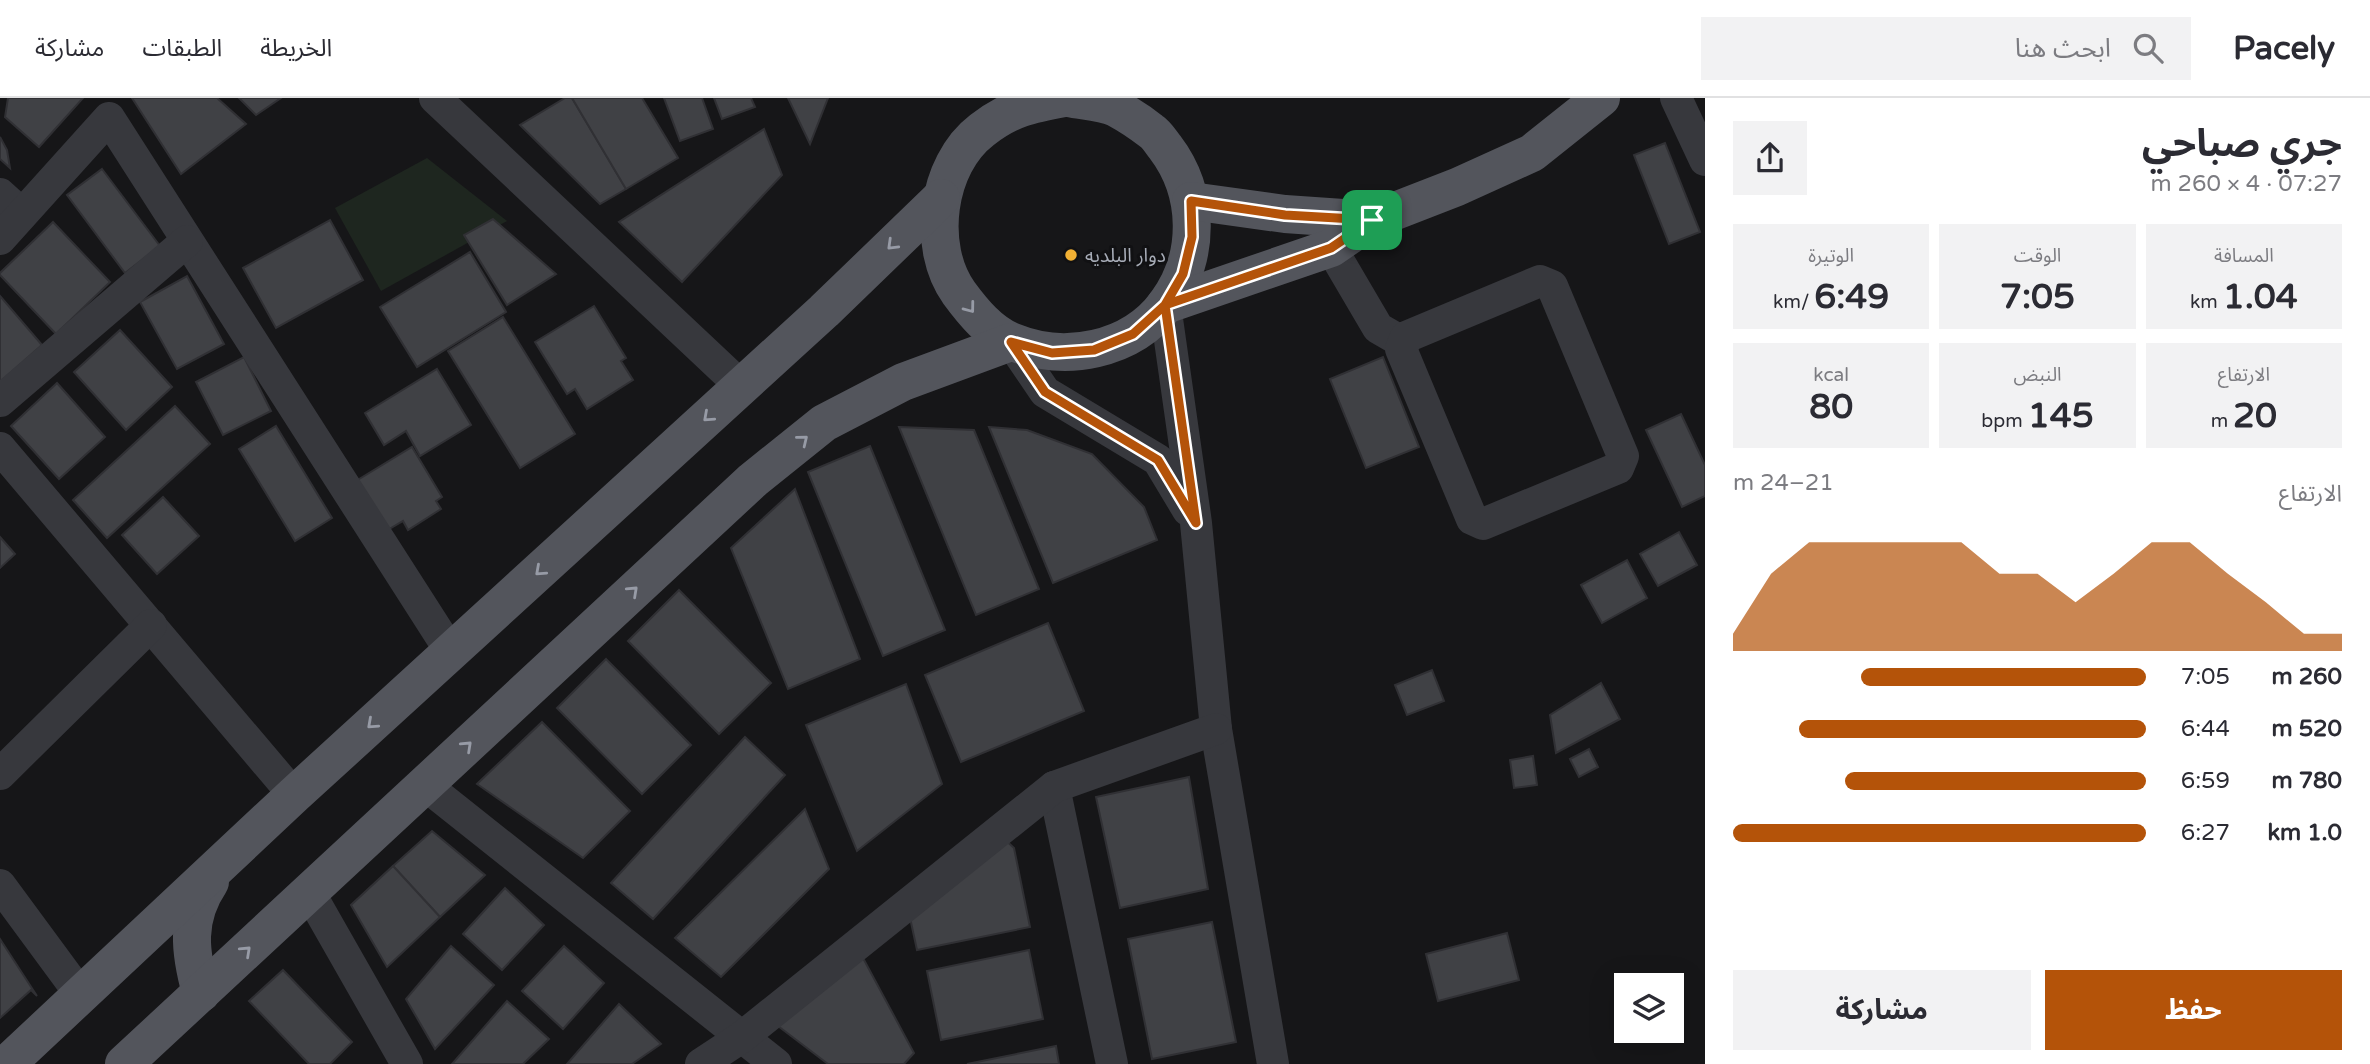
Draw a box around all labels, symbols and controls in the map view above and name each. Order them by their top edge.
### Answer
search box [1701,17,2191,80]
icon: search [2129,29,2167,67]
text: Pacely [2233,29,2335,68]
text: ابحث هنا [2015,33,2111,64]
text: مشاركة [35,34,104,63]
text: الطبقات [142,34,222,63]
text: الخريطة [260,34,332,63]
button: share [1733,121,1807,195]
text: جري صباحي [2142,121,2342,167]
text: 07:27 · 4 × 260 m [2150,170,2342,198]
pin [1342,190,1402,250]
icon: arrive [1353,201,1391,239]
one-way arrow [887,237,900,250]
place label: دوار البلديه [1085,245,1166,267]
text: الوتيرة [1808,245,1854,267]
text: الوقت [2014,245,2061,267]
text: المسافة [2214,245,2274,267]
marker: دوار البلديه [1063,247,1079,263]
text: 6:49 [1814,276,1889,318]
text: 7:05 [2000,276,2075,318]
text: 1.04 [2223,276,2298,318]
text: /km [1773,291,1814,313]
text: km [2190,291,2223,313]
one-way arrow [962,300,975,313]
text: kcal [1813,364,1849,386]
text: النبض [2013,364,2062,386]
text: الارتفاع [2218,364,2270,386]
text: 80 [1809,386,1853,428]
text: 145 [2028,395,2094,437]
text: 20 [2233,395,2277,437]
one-way arrow [703,409,716,421]
text: bpm [1981,410,2028,432]
text: m [2211,410,2233,432]
one-way arrow [795,435,808,448]
text: 21–24 m [1733,469,1834,497]
text: الارتفاع [2279,480,2342,508]
one-way arrow [535,562,548,575]
one-way arrow [625,587,638,599]
text: 7:05 [2181,663,2230,691]
text: 260 m [2272,663,2342,691]
text: 6:44 [2181,715,2230,743]
text: 520 m [2272,715,2342,743]
one-way arrow [367,716,380,728]
one-way arrow [459,742,472,754]
text: 6:59 [2181,767,2230,795]
text: 780 m [2272,767,2342,795]
text: 6:27 [2181,819,2230,847]
text: 1.0 km [2267,819,2342,847]
one-way arrow [238,946,251,959]
button: مشاركة [1733,970,2031,1050]
button: حفظ [2045,970,2342,1050]
map controls [1614,973,1684,1043]
button: layers [1614,973,1684,1043]

